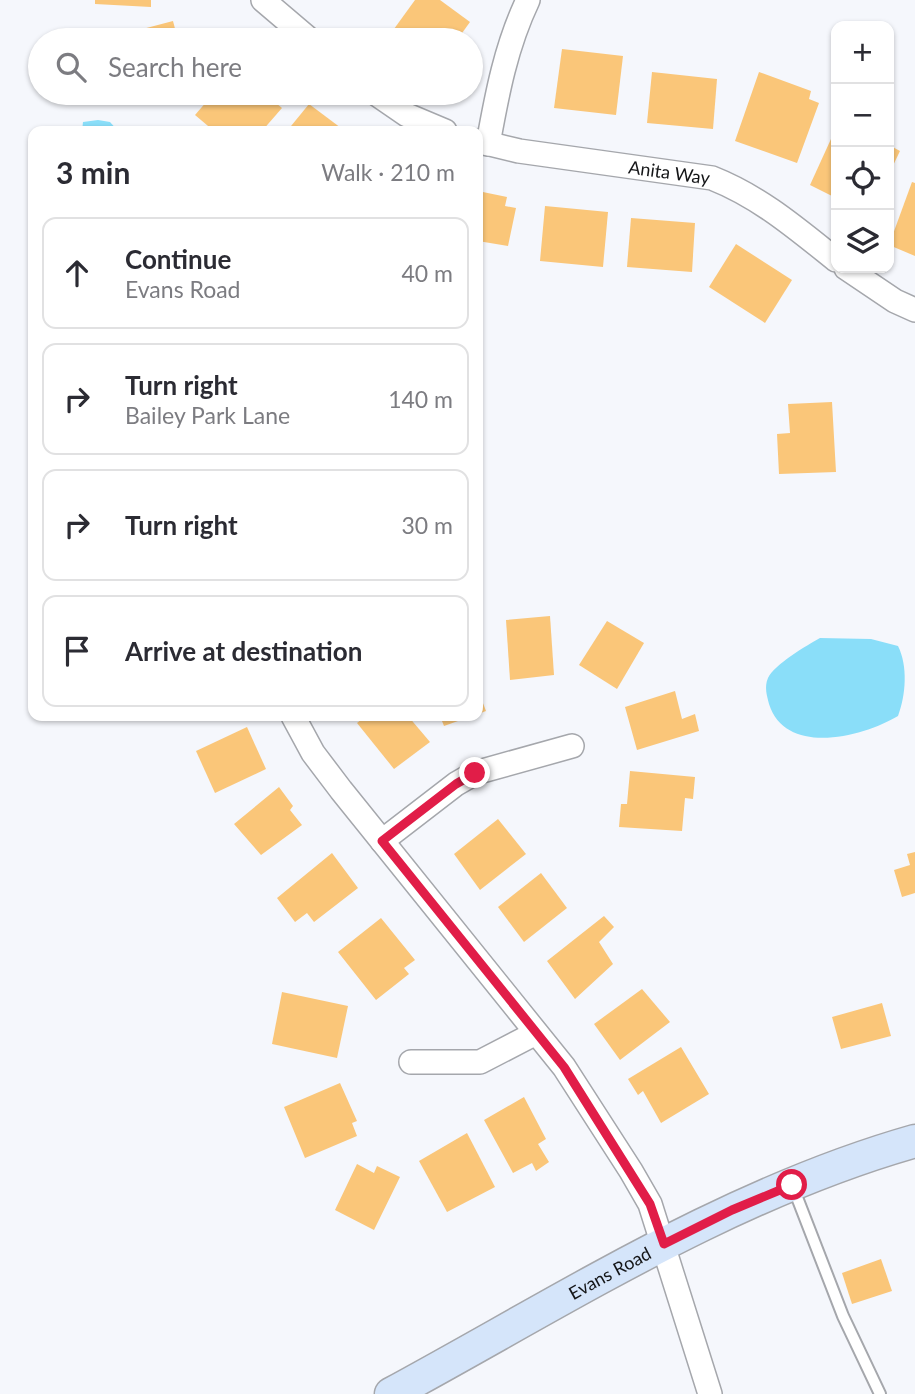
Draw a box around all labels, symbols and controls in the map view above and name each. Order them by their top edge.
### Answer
map controls [831,21,894,273]
button: + [831,21,894,84]
search box [28,28,483,105]
icon: search [52,48,90,86]
text: Search here [108,51,242,83]
button: − [831,84,894,147]
button: locate [831,147,894,210]
text: 3 min [56,154,130,190]
street label: Anita Way [627,155,712,189]
text: Walk · 210 m [321,158,455,186]
button: layers [831,210,894,273]
text: Continue [125,243,231,275]
icon: ahead [58,254,96,292]
text: 40 m [402,259,453,287]
text: Evans Road [125,275,241,303]
text: Turn right [125,369,238,401]
icon: right [58,380,96,418]
text: 140 m [388,385,453,413]
text: Bailey Park Lane [125,401,290,429]
icon: right [58,506,96,544]
text: Turn right [125,509,238,541]
text: 30 m [402,511,453,539]
icon: arrive [58,632,96,670]
text: Arrive at destination [125,635,362,667]
route end [459,757,490,788]
route start [776,1169,807,1200]
street label: Evans Road [565,1242,655,1304]

